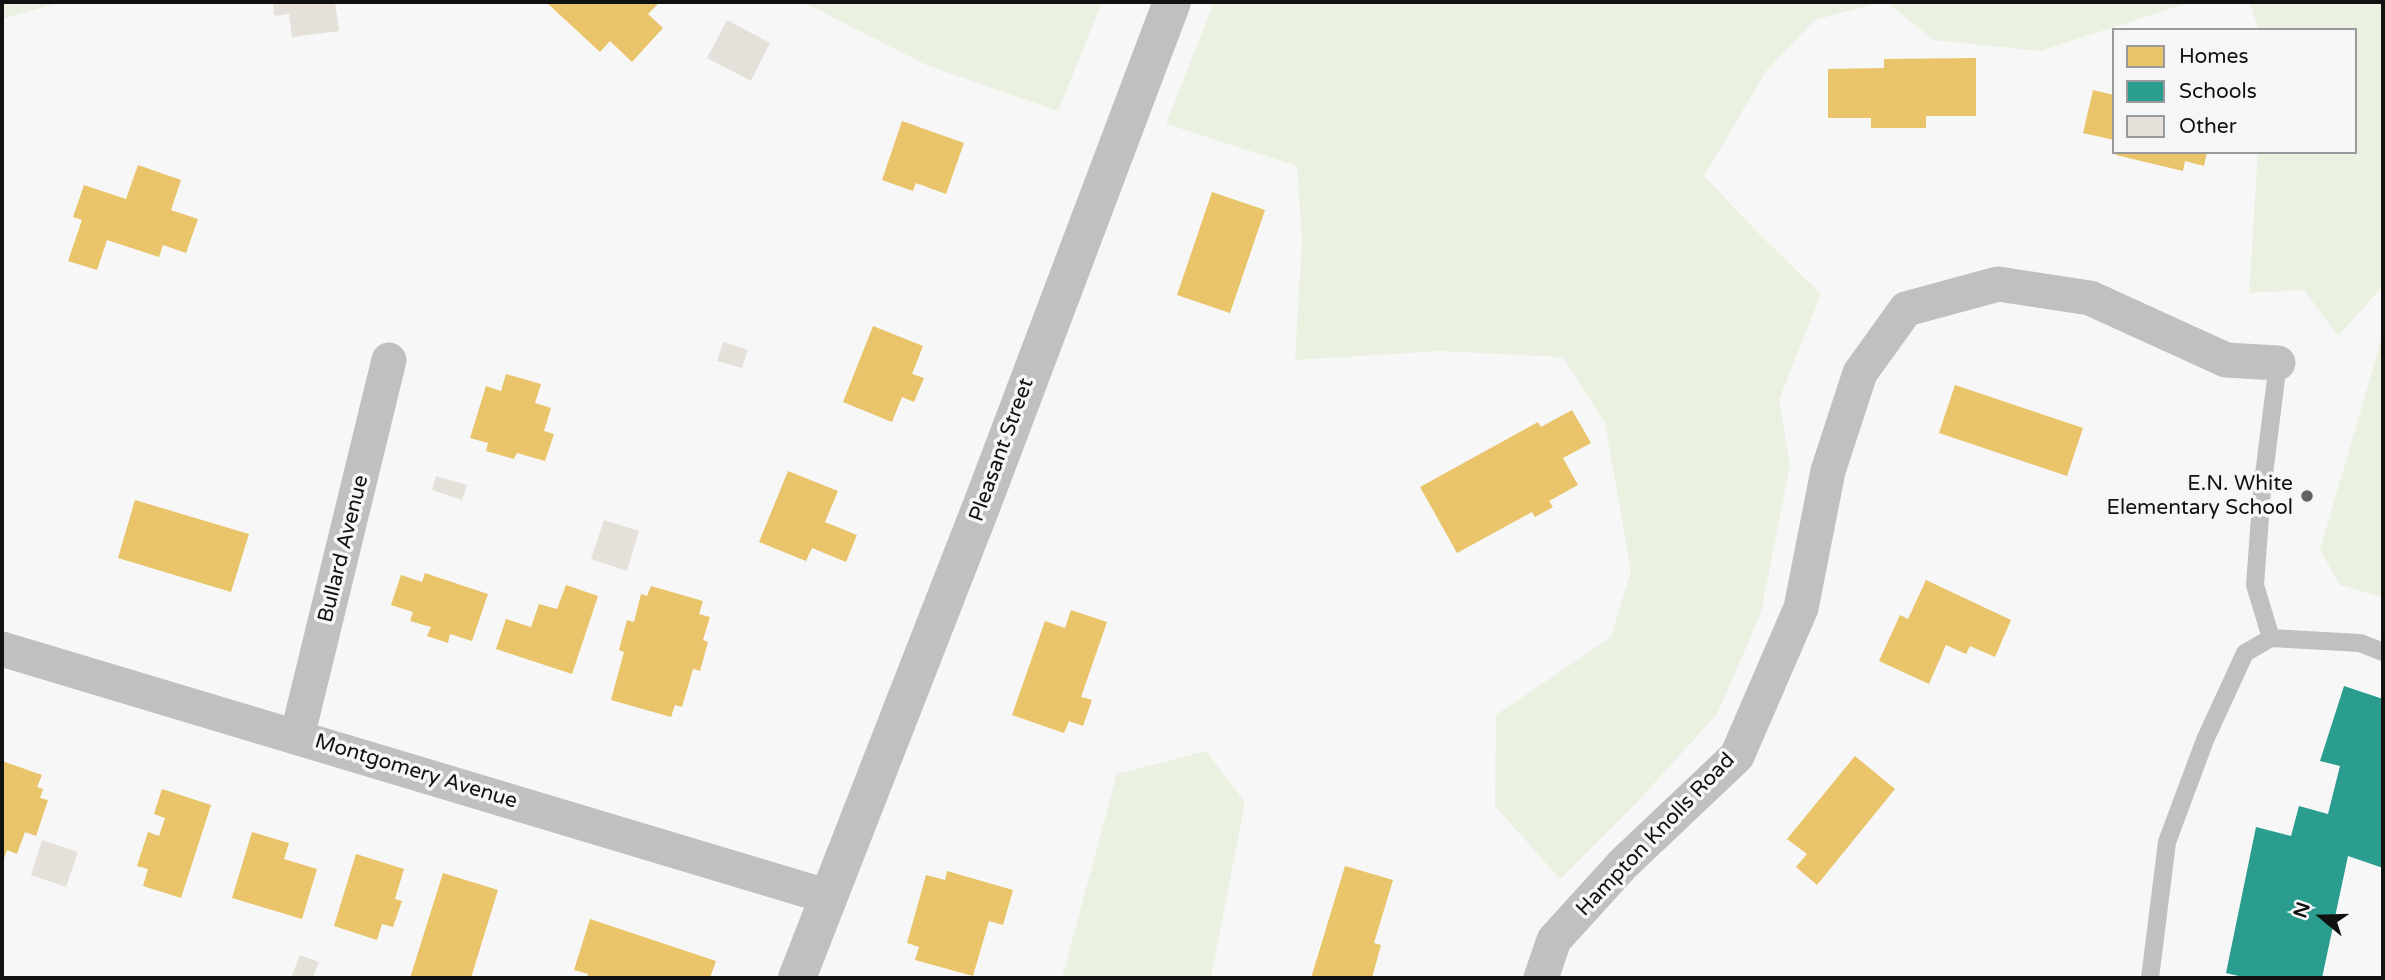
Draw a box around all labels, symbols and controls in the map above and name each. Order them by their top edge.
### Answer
legend [2112,28,2357,154]
text: Homes [2179,44,2249,69]
text: Schools [2179,79,2257,104]
text: Other [2179,114,2237,139]
street label: Pleasant Street [964,375,1040,525]
place label: E.N. White Elementary School [2106,471,2293,521]
street label: Bullard Avenue [314,473,374,625]
marker: E.N. White Elementary School [2299,488,2315,504]
street label: Montgomery Avenue [312,729,520,815]
street label: Hampton Knolls Road [1571,748,1741,922]
north arrow [2287,882,2357,952]
text: N [2289,899,2315,921]

